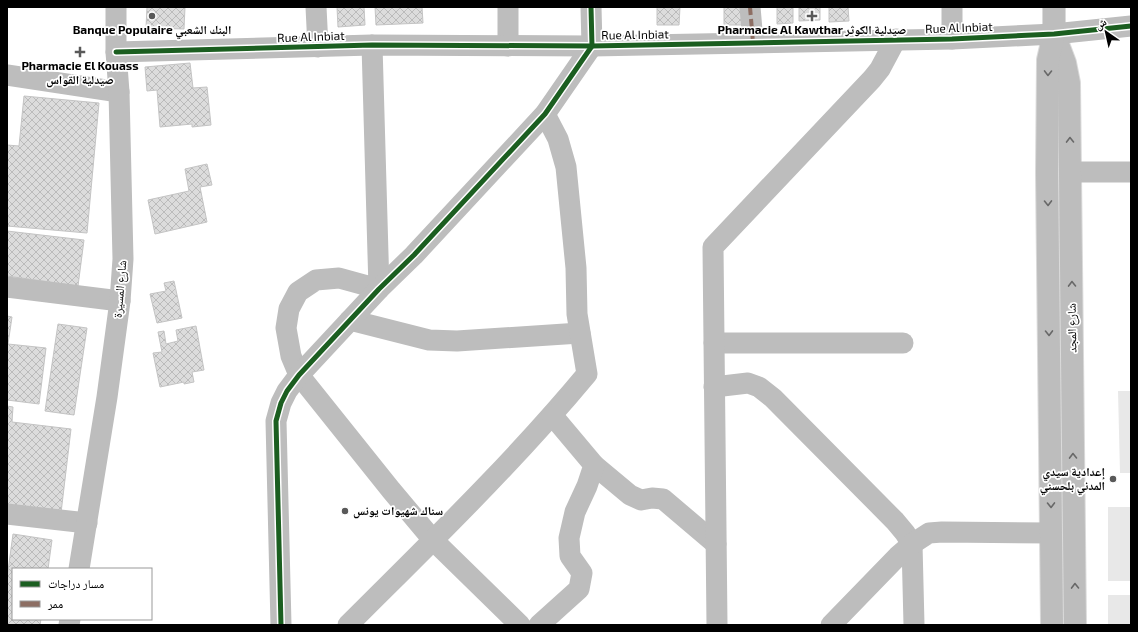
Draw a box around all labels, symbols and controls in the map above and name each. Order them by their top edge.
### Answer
marker: Banque Populaire البنك الشعبي [147,11,157,21]
marker: Pharmacie Al Kawthar صيدلية الكوثر [807,11,817,21]
north arrow [1086,12,1126,52]
text: ش [1092,14,1110,34]
street label: Rue Al Inbiat [925,19,993,35]
place label: Banque Populaire البنك الشعبي [73,22,231,40]
place label: Pharmacie Al Kawthar صيدلية الكوثر [718,22,906,37]
street label: Rue Al Inbiat [601,26,669,42]
street label: Rue Al Inbiat [277,28,345,44]
marker: Pharmacie El Kouass صيدلية القواس [75,47,85,57]
place label: Pharmacie El Kouass صيدلية القواس [21,58,139,88]
one-way arrow [1044,70,1052,76]
one-way arrow [1066,137,1074,143]
one-way arrow [1044,200,1052,206]
street label: شارع المسيرة [110,259,130,319]
one-way arrow [1068,281,1076,287]
street label: شارع المجد [1064,303,1080,353]
one-way arrow [1045,330,1053,336]
one-way arrow [1069,453,1078,459]
place label: إعدادية سيدي المدني بلحسني [1040,464,1105,496]
marker: إعدادية سيدي المدني بلحسني [1108,474,1118,484]
one-way arrow [1046,502,1055,508]
place label: سناك شهيوات يونس [353,503,443,519]
marker: سناك شهيوات يونس [340,506,350,516]
legend [12,568,152,620]
text: مسار دراجات [48,576,104,591]
one-way arrow [1071,583,1079,589]
text: ممر [47,596,63,610]

